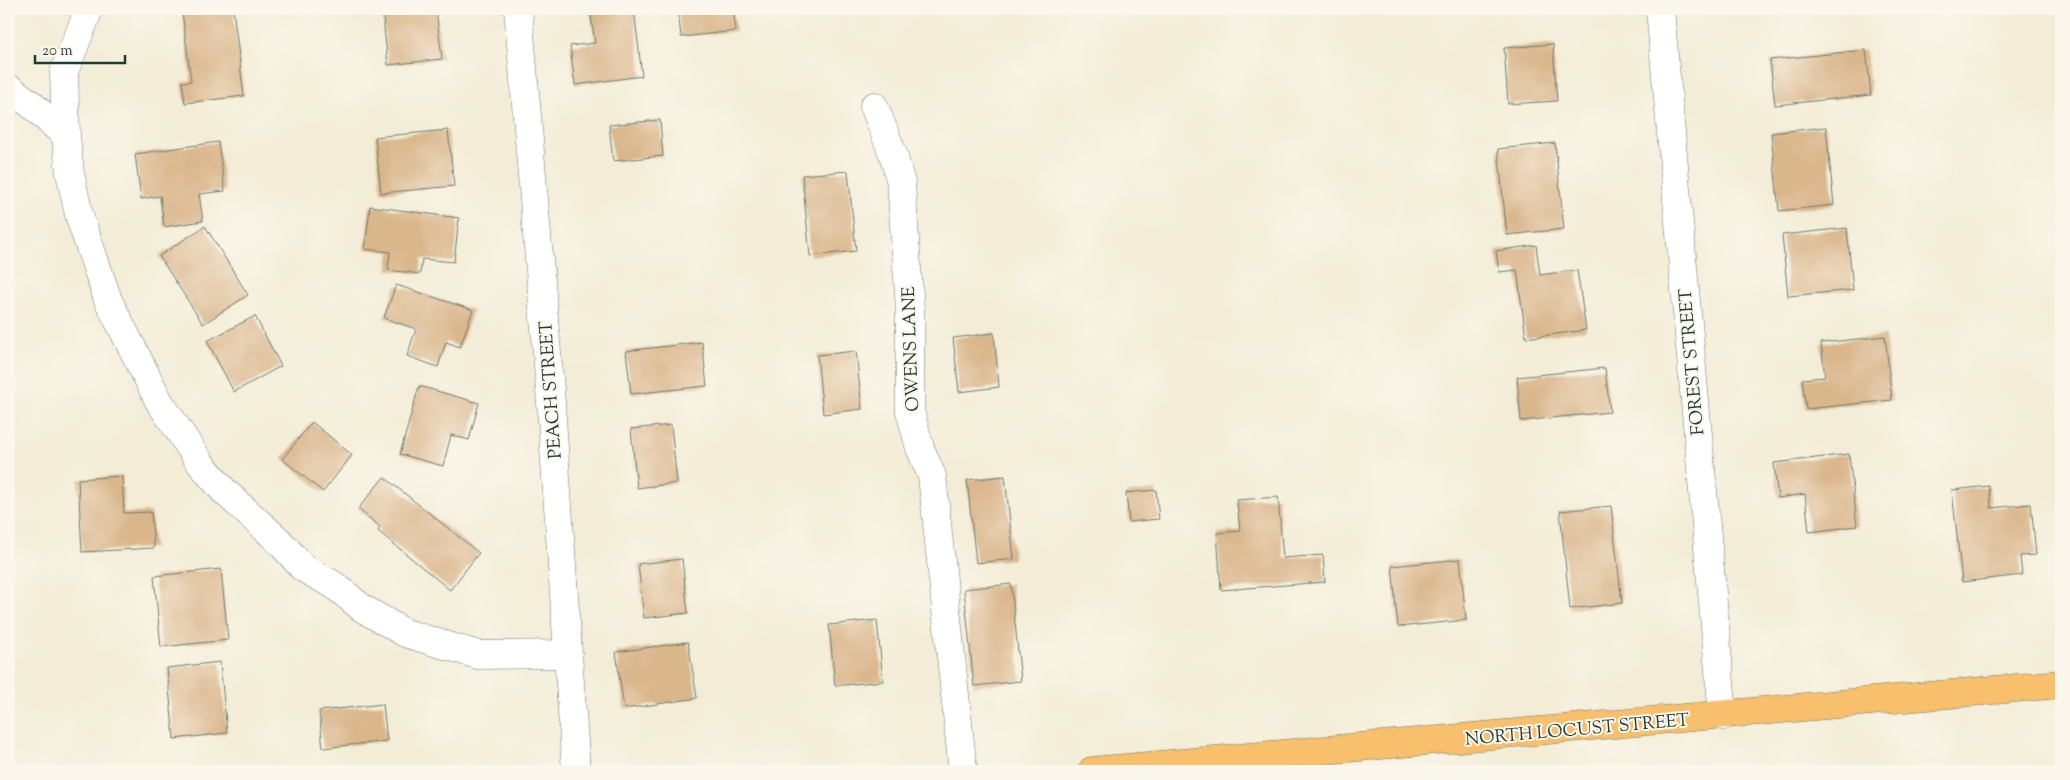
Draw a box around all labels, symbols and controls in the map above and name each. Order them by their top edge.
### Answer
scale bar [35,32,125,64]
text: 20 m [42,41,73,62]
street label: OWENS LANE [897,286,927,412]
street label: FOREST STREET [1674,287,1712,436]
street label: PEACH STREET [534,320,570,460]
street label: NORTH LOCUST STREET [1464,708,1691,754]

